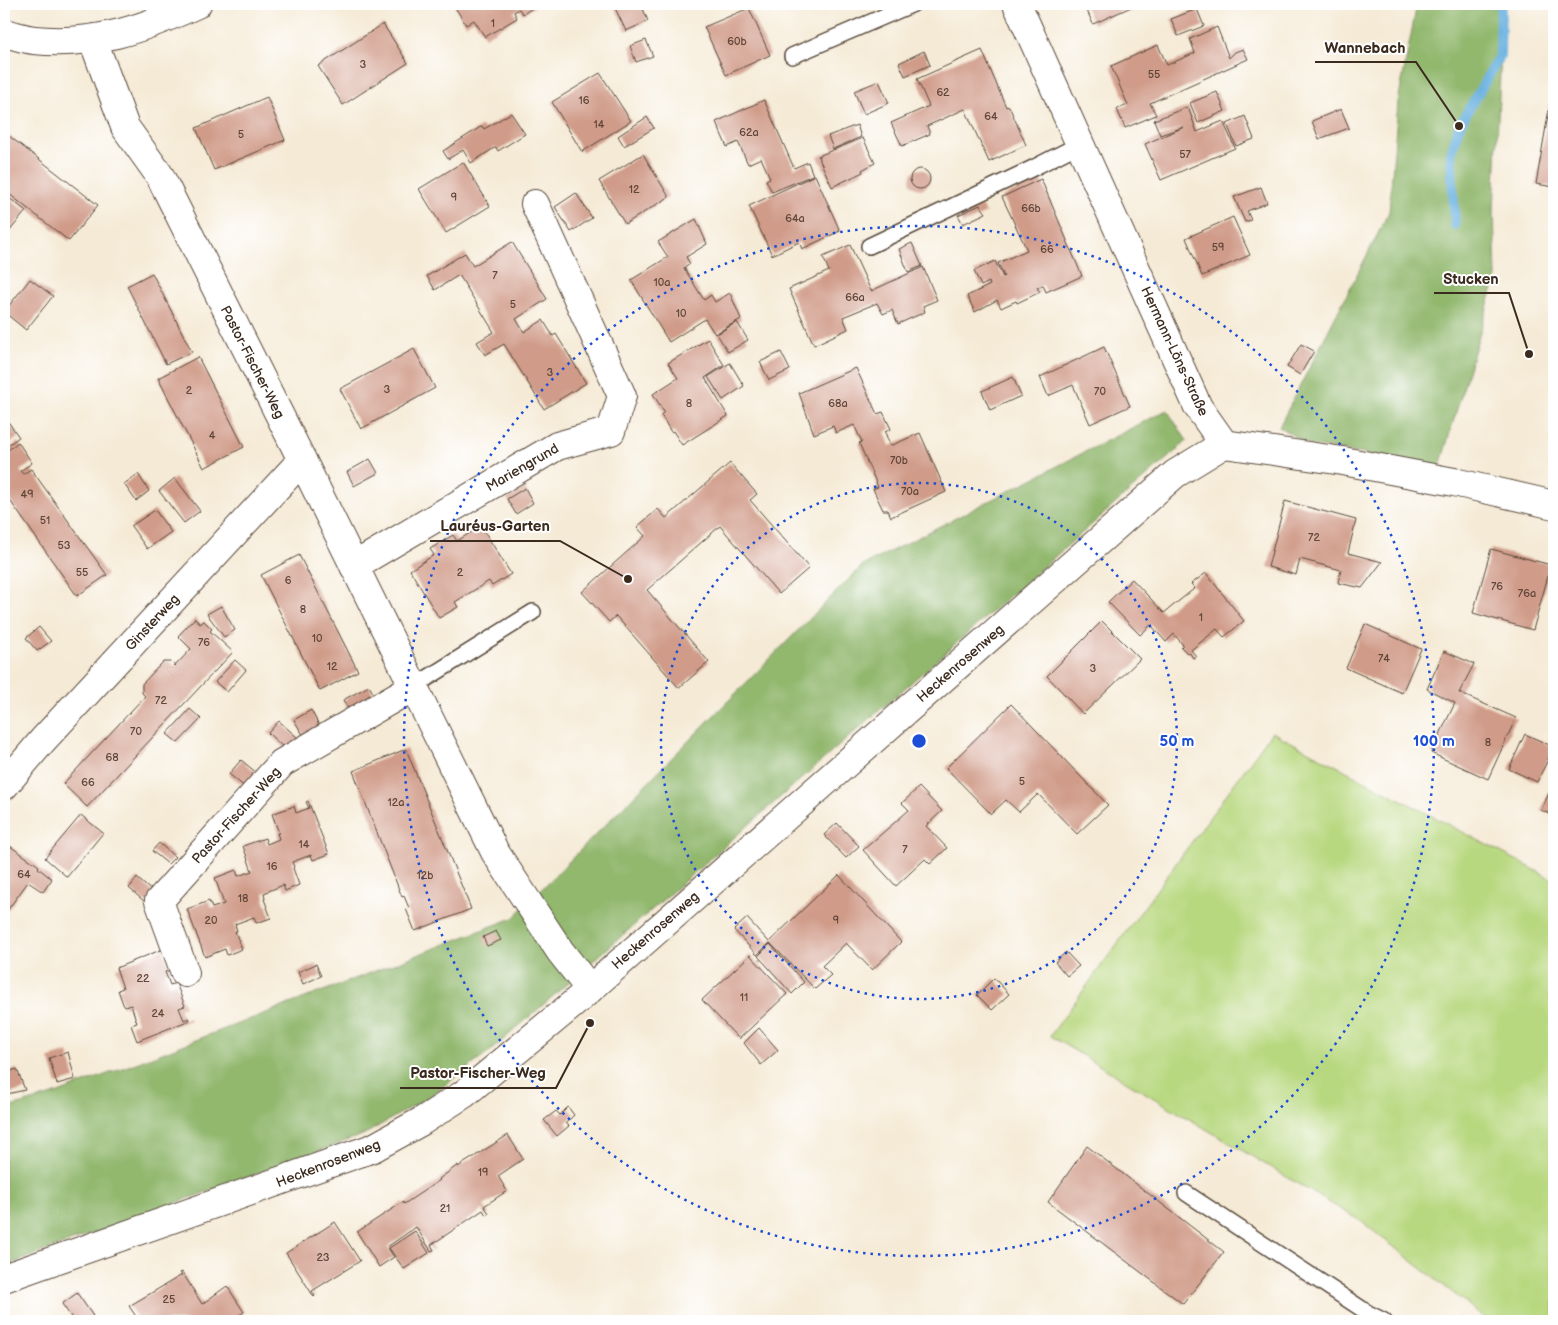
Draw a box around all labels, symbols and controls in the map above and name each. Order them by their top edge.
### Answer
house number: 1 [491,17,495,30]
callout: Wannebach [1315,32,1416,62]
house number: 60b [727,35,747,48]
text: Wannebach [1325,39,1405,58]
house number: 3 [360,58,367,71]
house number: 55 [1148,68,1160,81]
house number: 62 [936,86,950,99]
house number: 16 [579,94,590,107]
house number: 64 [984,110,998,123]
house number: 14 [594,118,605,131]
house number: 62a [739,126,759,139]
house number: 5 [238,128,244,141]
house number: 57 [1179,148,1191,161]
house number: 12 [629,183,640,196]
house number: 9 [451,191,457,204]
house number: 66b [1021,202,1041,215]
house number: 64a [785,212,805,225]
house number: 59 [1212,241,1224,254]
house number: 66 [1040,243,1054,256]
callout: Stucken [1434,263,1509,293]
house number: 7 [492,269,498,282]
text: Stucken [1443,270,1499,289]
house number: 10a [654,276,670,289]
street label: Hermann-Löns-Straße [1137,284,1212,419]
house number: 66a [845,291,865,304]
house number: 5 [510,298,516,311]
street label: Pastor-Fischer-Weg [217,303,288,422]
house number: 10 [676,307,687,320]
house number: 3 [547,366,554,379]
house number: 3 [384,383,391,396]
house number: 2 [186,384,193,397]
house number: 70 [1094,385,1106,398]
house number: 8 [686,397,692,410]
house number: 68a [828,397,848,410]
house number: 4 [209,429,216,442]
street label: Mariengrund [483,440,562,495]
house number: 70b [890,454,908,467]
house number: 70a [901,485,919,498]
house number: 49 [20,488,34,501]
callout: Lauréus-Garten [430,511,560,541]
house number: 51 [40,514,50,527]
text: Lauréus-Garten [440,517,550,536]
house number: 72 [1308,531,1320,544]
house number: 53 [57,539,71,552]
house number: 55 [76,566,88,579]
house number: 2 [457,566,464,579]
house number: 6 [285,574,292,587]
house number: 76 [1491,580,1503,593]
house number: 76a [1518,587,1536,600]
street label: Ginsterweg [122,590,183,654]
house number: 8 [300,603,306,616]
house number: 1 [1199,611,1203,624]
street label: Heckenrosenweg [913,621,1008,706]
house number: 10 [312,632,323,645]
house number: 76 [198,636,210,649]
house number: 74 [1378,652,1390,665]
house number: 12 [327,660,338,673]
house number: 3 [1090,662,1097,675]
house number: 72 [155,694,167,707]
house number: 70 [130,725,142,738]
centre of rings [910,732,928,750]
text: 50 m [1160,732,1195,751]
text: 100 m [1413,732,1455,751]
house number: 8 [1485,736,1491,749]
house number: 68 [105,751,119,764]
street label: Pastor-Fischer-Weg [188,763,284,867]
house number: 5 [1019,775,1025,788]
house number: 66 [81,776,95,789]
house number: 12a [388,796,404,809]
house number: 14 [299,838,310,851]
house number: 7 [902,843,908,856]
house number: 16 [267,860,278,873]
house number: 64 [17,868,31,881]
house number: 12b [417,869,433,882]
street label: Heckenrosenweg [608,888,703,973]
house number: 18 [238,892,248,905]
house number: 20 [205,914,218,927]
house number: 9 [833,914,839,927]
house number: 22 [137,972,150,985]
house number: 11 [740,991,748,1004]
house number: 24 [151,1007,165,1020]
callout: Pastor-Fischer-Weg [400,1058,556,1088]
text: Pastor-Fischer-Weg [410,1064,546,1083]
street label: Heckenrosenweg [274,1136,383,1191]
house number: 19 [478,1166,488,1179]
house number: 21 [440,1202,450,1215]
house number: 23 [316,1251,330,1264]
house number: 25 [163,1293,175,1306]

